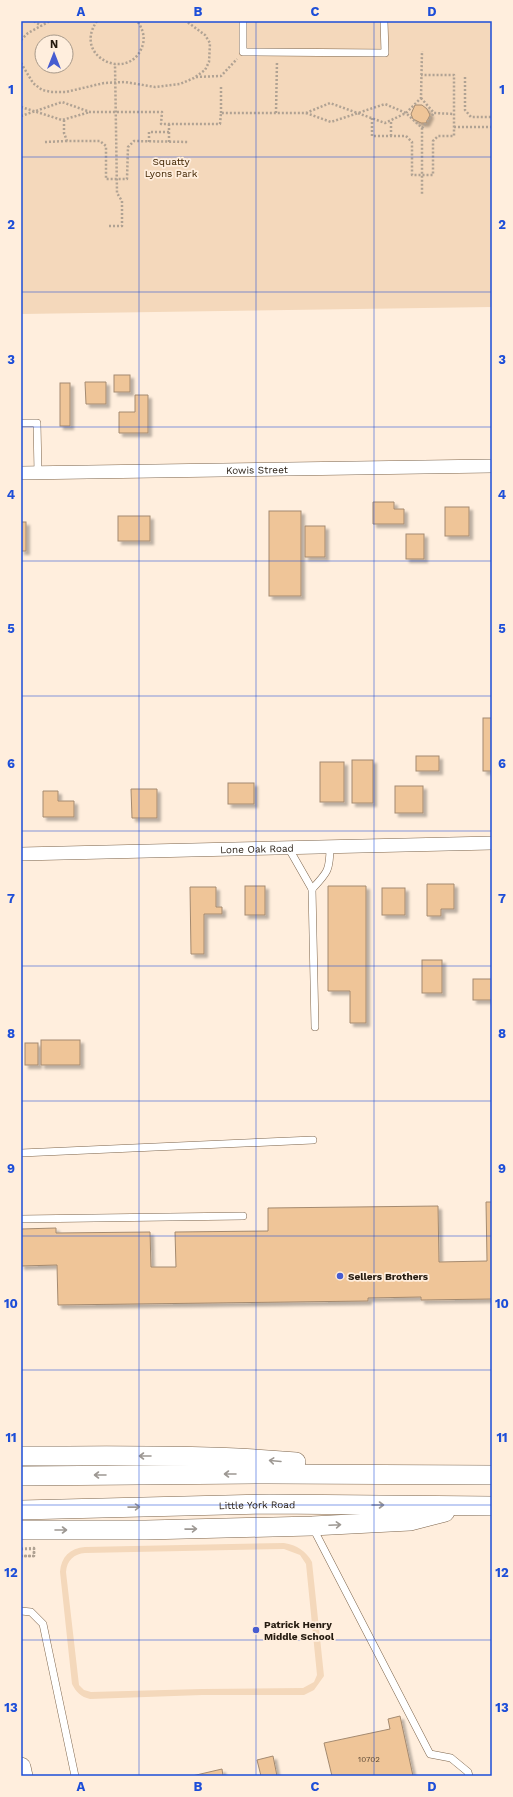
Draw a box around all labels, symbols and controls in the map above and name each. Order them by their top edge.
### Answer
text: A [77,4,86,19]
text: B [194,4,203,19]
text: C [311,4,320,19]
text: D [427,4,437,19]
north arrow [34,34,74,74]
text: N [50,38,58,51]
text: 1 [8,82,14,97]
text: 1 [499,82,505,97]
park label: Squatty Lyons Park [145,156,198,179]
text: 2 [7,217,15,232]
text: 2 [498,217,506,232]
text: 3 [7,352,15,367]
text: 3 [498,352,506,367]
street label: Kowis Street [226,464,289,476]
text: 4 [7,487,16,502]
text: 4 [498,487,507,502]
text: 5 [7,621,15,636]
text: 5 [498,621,506,636]
text: 6 [7,756,15,771]
text: 6 [498,756,506,771]
street label: Lone Oak Road [220,843,294,855]
text: 7 [7,891,15,906]
text: 7 [498,891,506,906]
text: 8 [7,1026,15,1041]
text: 8 [498,1026,506,1041]
text: 9 [7,1161,15,1176]
text: 9 [498,1161,506,1176]
marker: Sellers Brothers [335,1271,345,1281]
place label: Sellers Brothers [348,1271,429,1282]
text: 10 [4,1296,18,1311]
text: 10 [495,1296,509,1311]
text: 11 [5,1430,17,1445]
text: 11 [496,1430,508,1445]
one-way arrow [139,1452,152,1460]
one-way arrow [269,1457,282,1464]
one-way arrow [224,1470,237,1478]
one-way arrow [94,1471,107,1479]
street label: Little York Road [218,1499,295,1511]
one-way arrow [371,1501,384,1509]
one-way arrow [127,1503,140,1511]
one-way arrow [328,1521,341,1528]
one-way arrow [184,1525,197,1533]
one-way arrow [54,1526,67,1534]
text: 12 [4,1565,18,1580]
text: 12 [495,1565,509,1580]
place label: Patrick Henry Middle School [264,1619,335,1642]
marker: Patrick Henry Middle School [251,1625,261,1635]
text: 13 [4,1700,18,1715]
text: 13 [495,1700,509,1715]
house number: 10702 [358,1755,380,1764]
text: A [77,1779,86,1794]
text: B [194,1779,203,1794]
text: C [311,1779,320,1794]
text: D [427,1779,437,1794]

